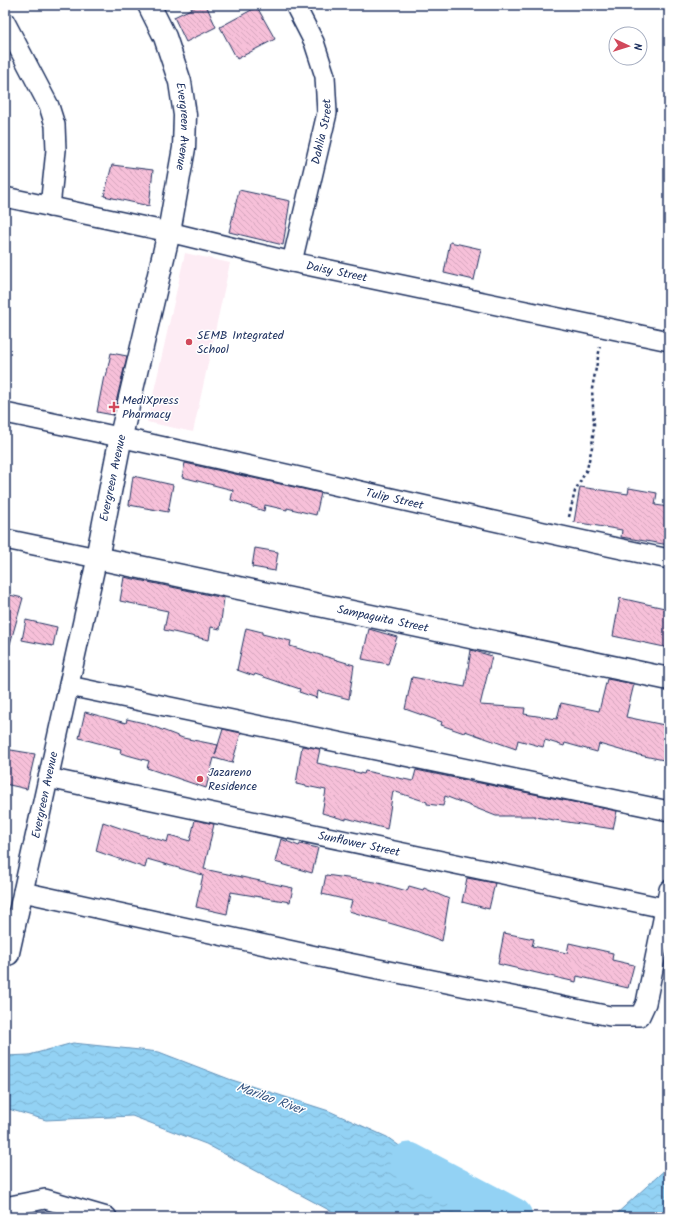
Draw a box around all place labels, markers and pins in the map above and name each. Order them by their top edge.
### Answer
place label: SEMB Integrated School [197,326,285,359]
marker: SEMB Integrated School [184,337,194,347]
place label: MediXpress Pharmacy [122,391,179,424]
marker: MediXpress Pharmacy [109,402,119,412]
place label: Jazareno Residence [208,763,258,796]
marker: Jazareno Residence [195,774,205,784]

